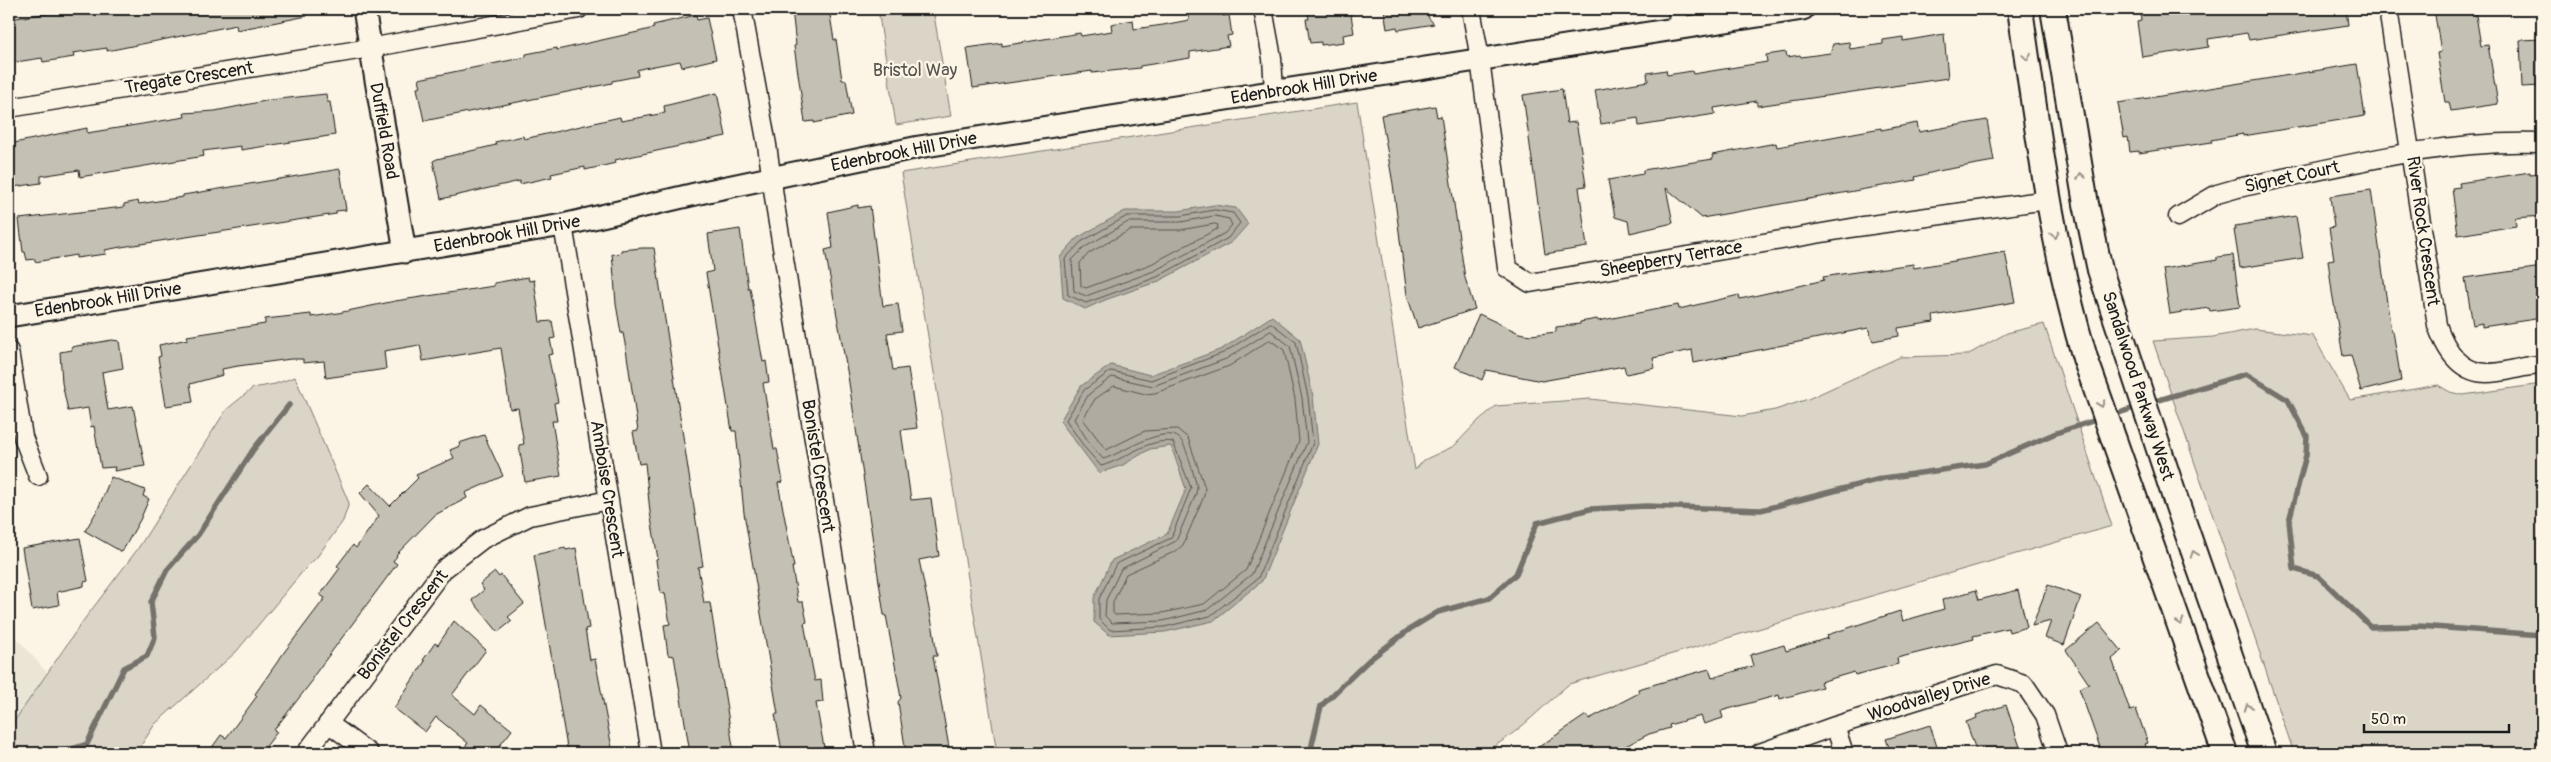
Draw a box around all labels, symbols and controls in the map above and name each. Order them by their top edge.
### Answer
one-way arrow [2021,53,2032,61]
street label: Tregate Crescent [123,56,256,100]
park label: Bristol Way [873,59,958,82]
street label: Edenbrook Hill Drive [1229,64,1379,110]
street label: Duffield Road [364,81,404,181]
street label: Edenbrook Hill Drive [829,127,979,177]
street label: River Rock Crescent [2401,155,2445,308]
street label: Signet Court [2242,156,2342,198]
one-way arrow [2077,172,2087,180]
street label: Edenbrook Hill Drive [432,210,582,258]
one-way arrow [2049,230,2060,239]
street label: Sheepberry Terrace [1598,235,1744,283]
street label: Edenbrook Hill Drive [33,277,183,323]
street label: Sandalwood Parkway West [2097,289,2180,484]
street label: Bonistel Crescent [796,398,840,535]
one-way arrow [2095,399,2105,407]
street label: Amboise Crescent [585,419,629,560]
one-way arrow [2190,550,2200,559]
street label: Bonistel Crescent [353,564,454,685]
one-way arrow [2174,617,2184,625]
street label: Woodvalley Drive [1865,667,1993,727]
scale bar [2364,702,2508,734]
one-way arrow [2244,704,2254,712]
text: 50 m [2371,710,2406,729]

